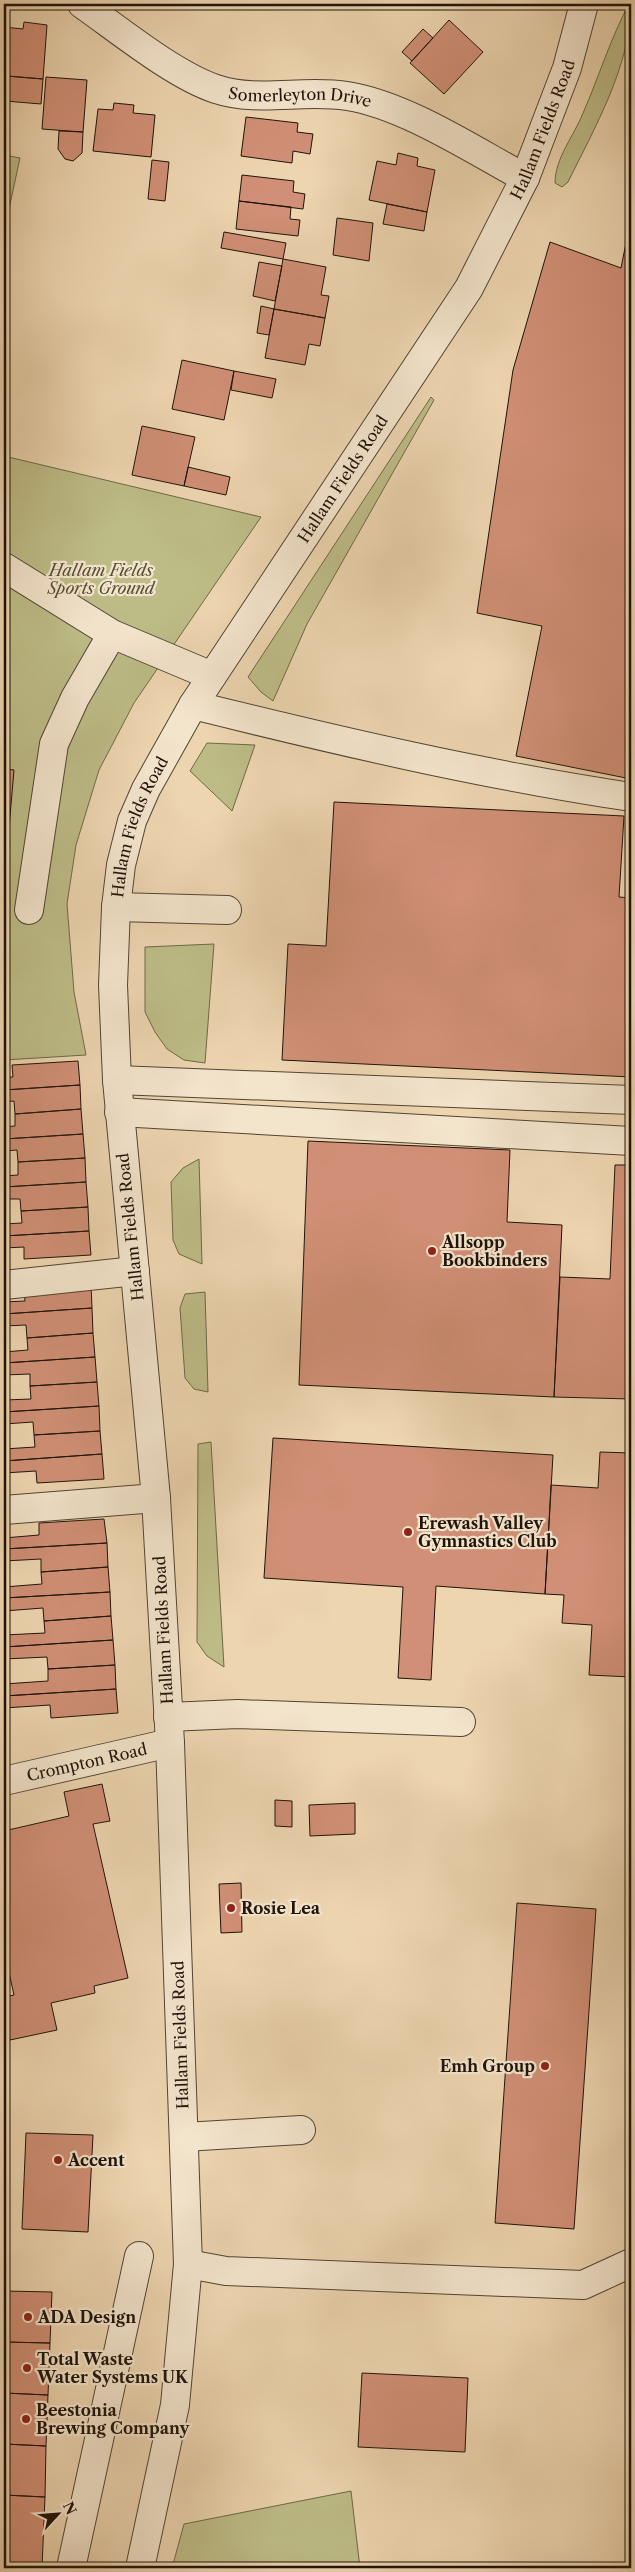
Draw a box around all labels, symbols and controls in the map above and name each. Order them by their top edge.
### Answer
street label: Hallam Fields Road [506,57,579,203]
street label: Somerleyton Drive [227,83,374,111]
street label: Hallam Fields Road [293,411,392,546]
park label: Hallam Fields Sports Ground [47,560,156,598]
street label: Hallam Fields Road [107,753,172,899]
street label: Hallam Fields Road [112,1152,148,1302]
place label: Allsopp Bookbinders [441,1232,547,1270]
marker: Allsopp Bookbinders [426,1245,438,1257]
place label: Erewash Valley Gymnastics Club [418,1513,557,1551]
marker: Erewash Valley Gymnastics Club [402,1526,414,1538]
street label: Hallam Fields Road [149,1555,177,1705]
street label: Crompton Road [25,1739,149,1785]
place label: Rosie Lea [241,1898,321,1918]
marker: Rosie Lea [225,1902,237,1914]
street label: Hallam Fields Road [167,1960,193,2110]
place label: Emh Group [440,2056,535,2076]
marker: Emh Group [539,2060,551,2072]
place label: Accent [67,2150,125,2170]
marker: Accent [52,2154,64,2166]
place label: ADA Design [37,2307,136,2327]
marker: ADA Design [22,2311,34,2323]
place label: Total Waste Water Systems UK [36,2349,189,2387]
marker: Total Waste Water Systems UK [21,2362,33,2374]
place label: Beestonia Brewing Company [36,2400,191,2438]
marker: Beestonia Brewing Company [20,2413,32,2425]
north arrow [32,2490,82,2540]
text: N [59,2499,80,2518]

